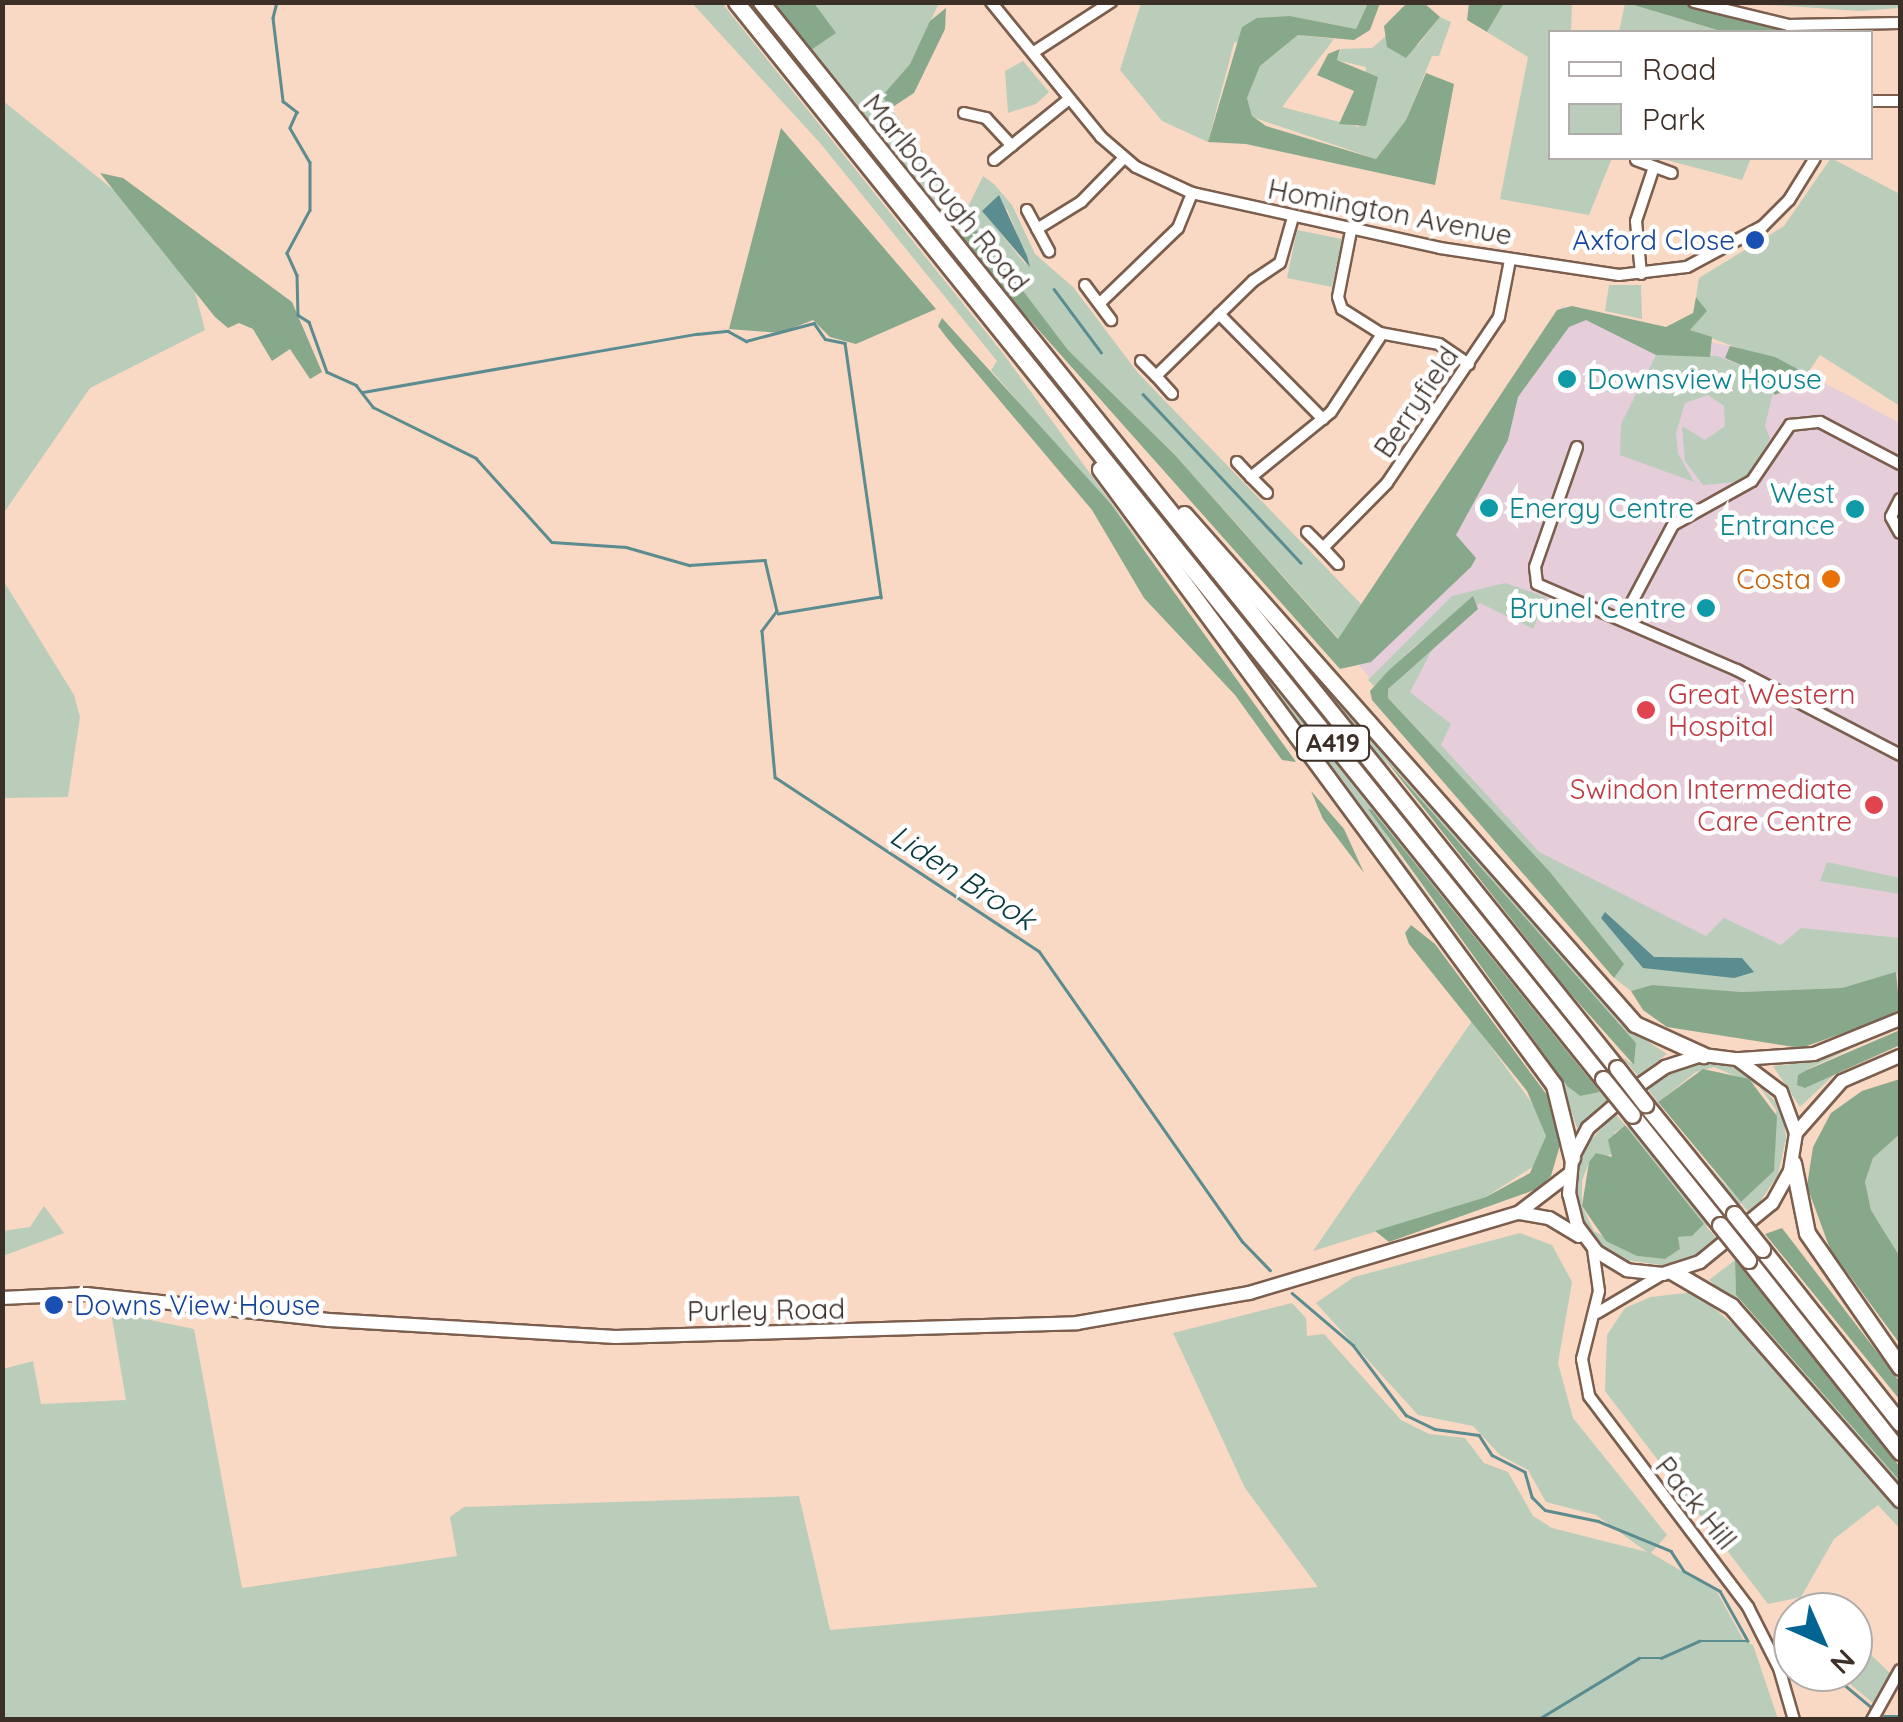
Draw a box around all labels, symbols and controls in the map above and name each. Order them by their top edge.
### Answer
legend [1548,30,1873,160]
text: Road [1642,50,1716,88]
street label: Marlborough Road [856,87,1036,299]
text: Park [1642,100,1706,138]
street label: Homington Avenue [1265,172,1515,252]
place label: Axford Close [1572,223,1735,257]
marker: Axford Close [1744,229,1766,251]
street label: Berryfield [1367,340,1465,464]
place label: Downsview House [1587,362,1822,396]
marker: Downsview House [1556,368,1578,390]
place label: West Entrance [1720,476,1835,542]
place label: Energy Centre [1509,491,1694,525]
marker: Energy Centre [1478,497,1500,519]
marker: West Entrance [1844,498,1866,520]
place label: Costa [1736,562,1811,596]
marker: Costa [1820,568,1842,590]
place label: Brunel Centre [1509,591,1686,625]
marker: Brunel Centre [1695,597,1717,619]
place label: Great Western Hospital [1668,677,1855,743]
marker: Great Western Hospital [1633,697,1659,723]
road number: A419 [1296,723,1370,763]
place label: Swindon Intermediate Care Centre [1570,772,1852,838]
marker: Swindon Intermediate Care Centre [1861,792,1887,818]
water label: Liden Brook [884,817,1042,937]
place label: Downs View House [74,1288,320,1322]
street label: Purley Road [687,1292,845,1328]
marker: Downs View House [43,1294,65,1316]
street label: Pack Hill [1648,1450,1744,1556]
north arrow [1773,1592,1873,1692]
text: N [1823,1642,1863,1682]

